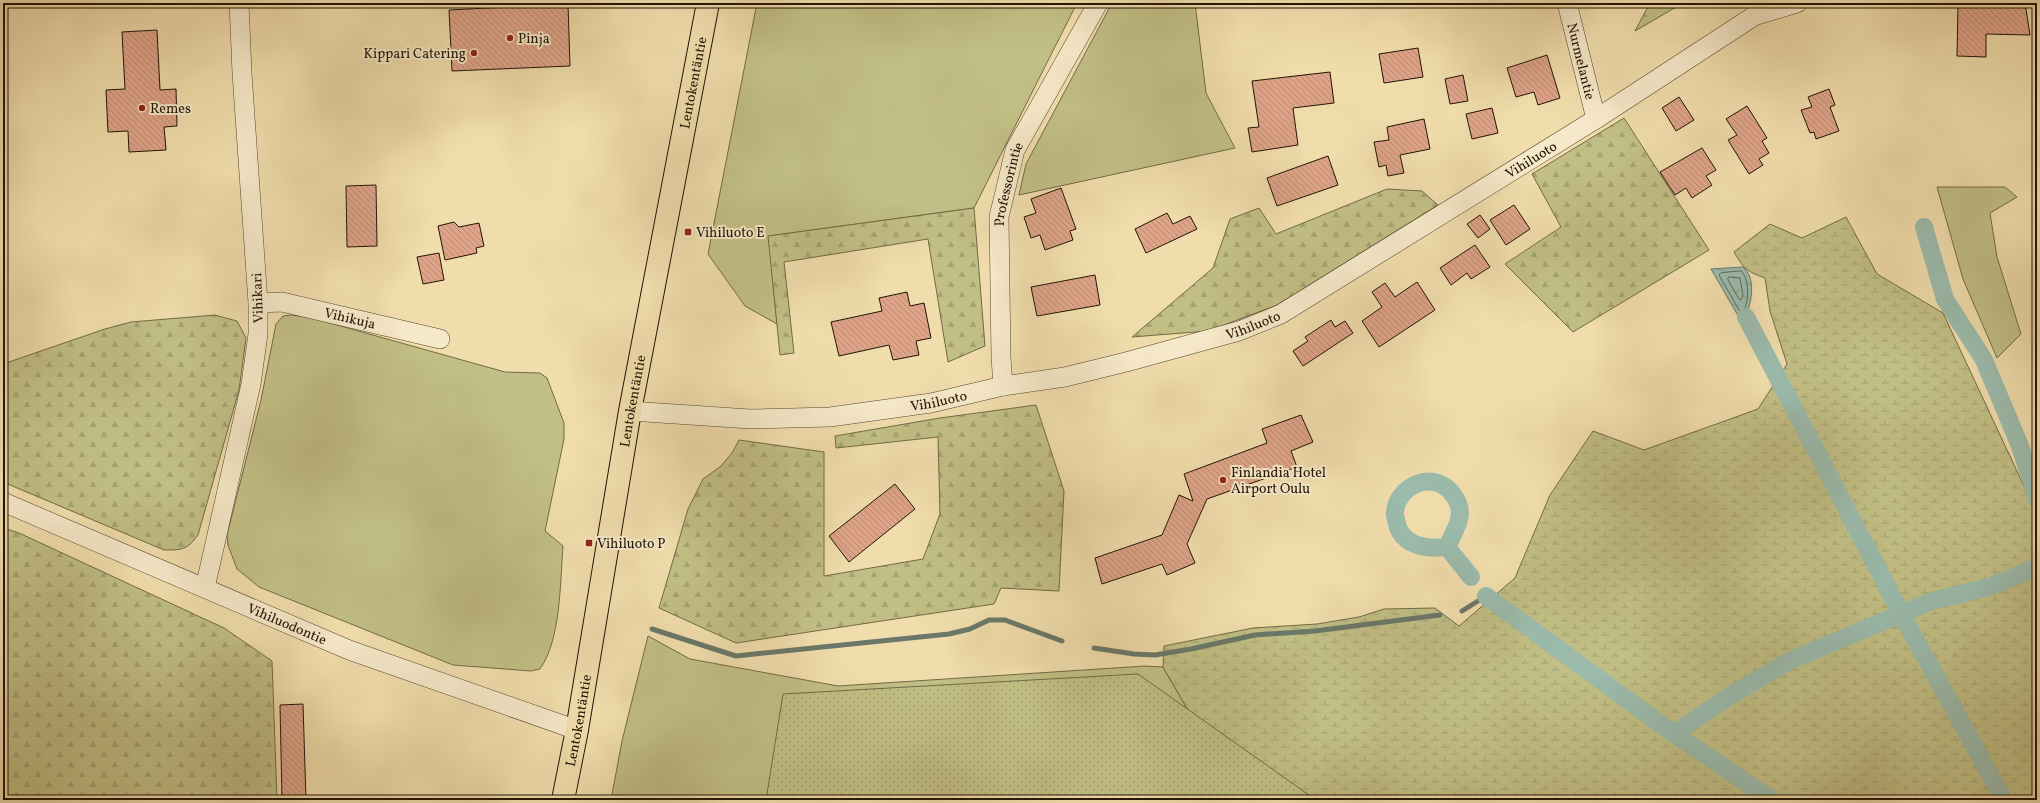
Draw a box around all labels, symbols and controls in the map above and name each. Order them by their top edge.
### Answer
street label: Nurmelantie [1561,21,1599,102]
place label: Pinja [518,30,550,49]
marker: Pinja [505,33,515,43]
street label: Lentokentäntie [676,35,712,131]
place label: Kippari Catering [363,45,466,64]
marker: Kippari Catering [469,48,479,58]
place label: Remes [150,100,191,119]
marker: Remes [137,103,147,113]
street label: Vihiluoto [1502,137,1561,184]
street label: Professorintie [991,139,1029,226]
place label: Vihiluoto E [696,224,765,243]
marker: Vihiluoto E [683,227,693,237]
street label: Vihikari [248,272,269,323]
street label: Vihikuja [322,304,377,335]
street label: Vihiluoto [1224,307,1284,345]
street label: Lentokentäntie [616,353,652,449]
street label: Vihiluoto [909,387,969,417]
place label: Finlandia Hotel Airport Oulu [1231,464,1326,499]
marker: Finlandia Hotel Airport Oulu [1218,475,1228,485]
place label: Vihiluoto P [597,535,665,554]
marker: Vihiluoto P [584,538,594,548]
street label: Vihiluodontie [244,600,330,650]
street label: Lentokentäntie [562,673,597,769]

